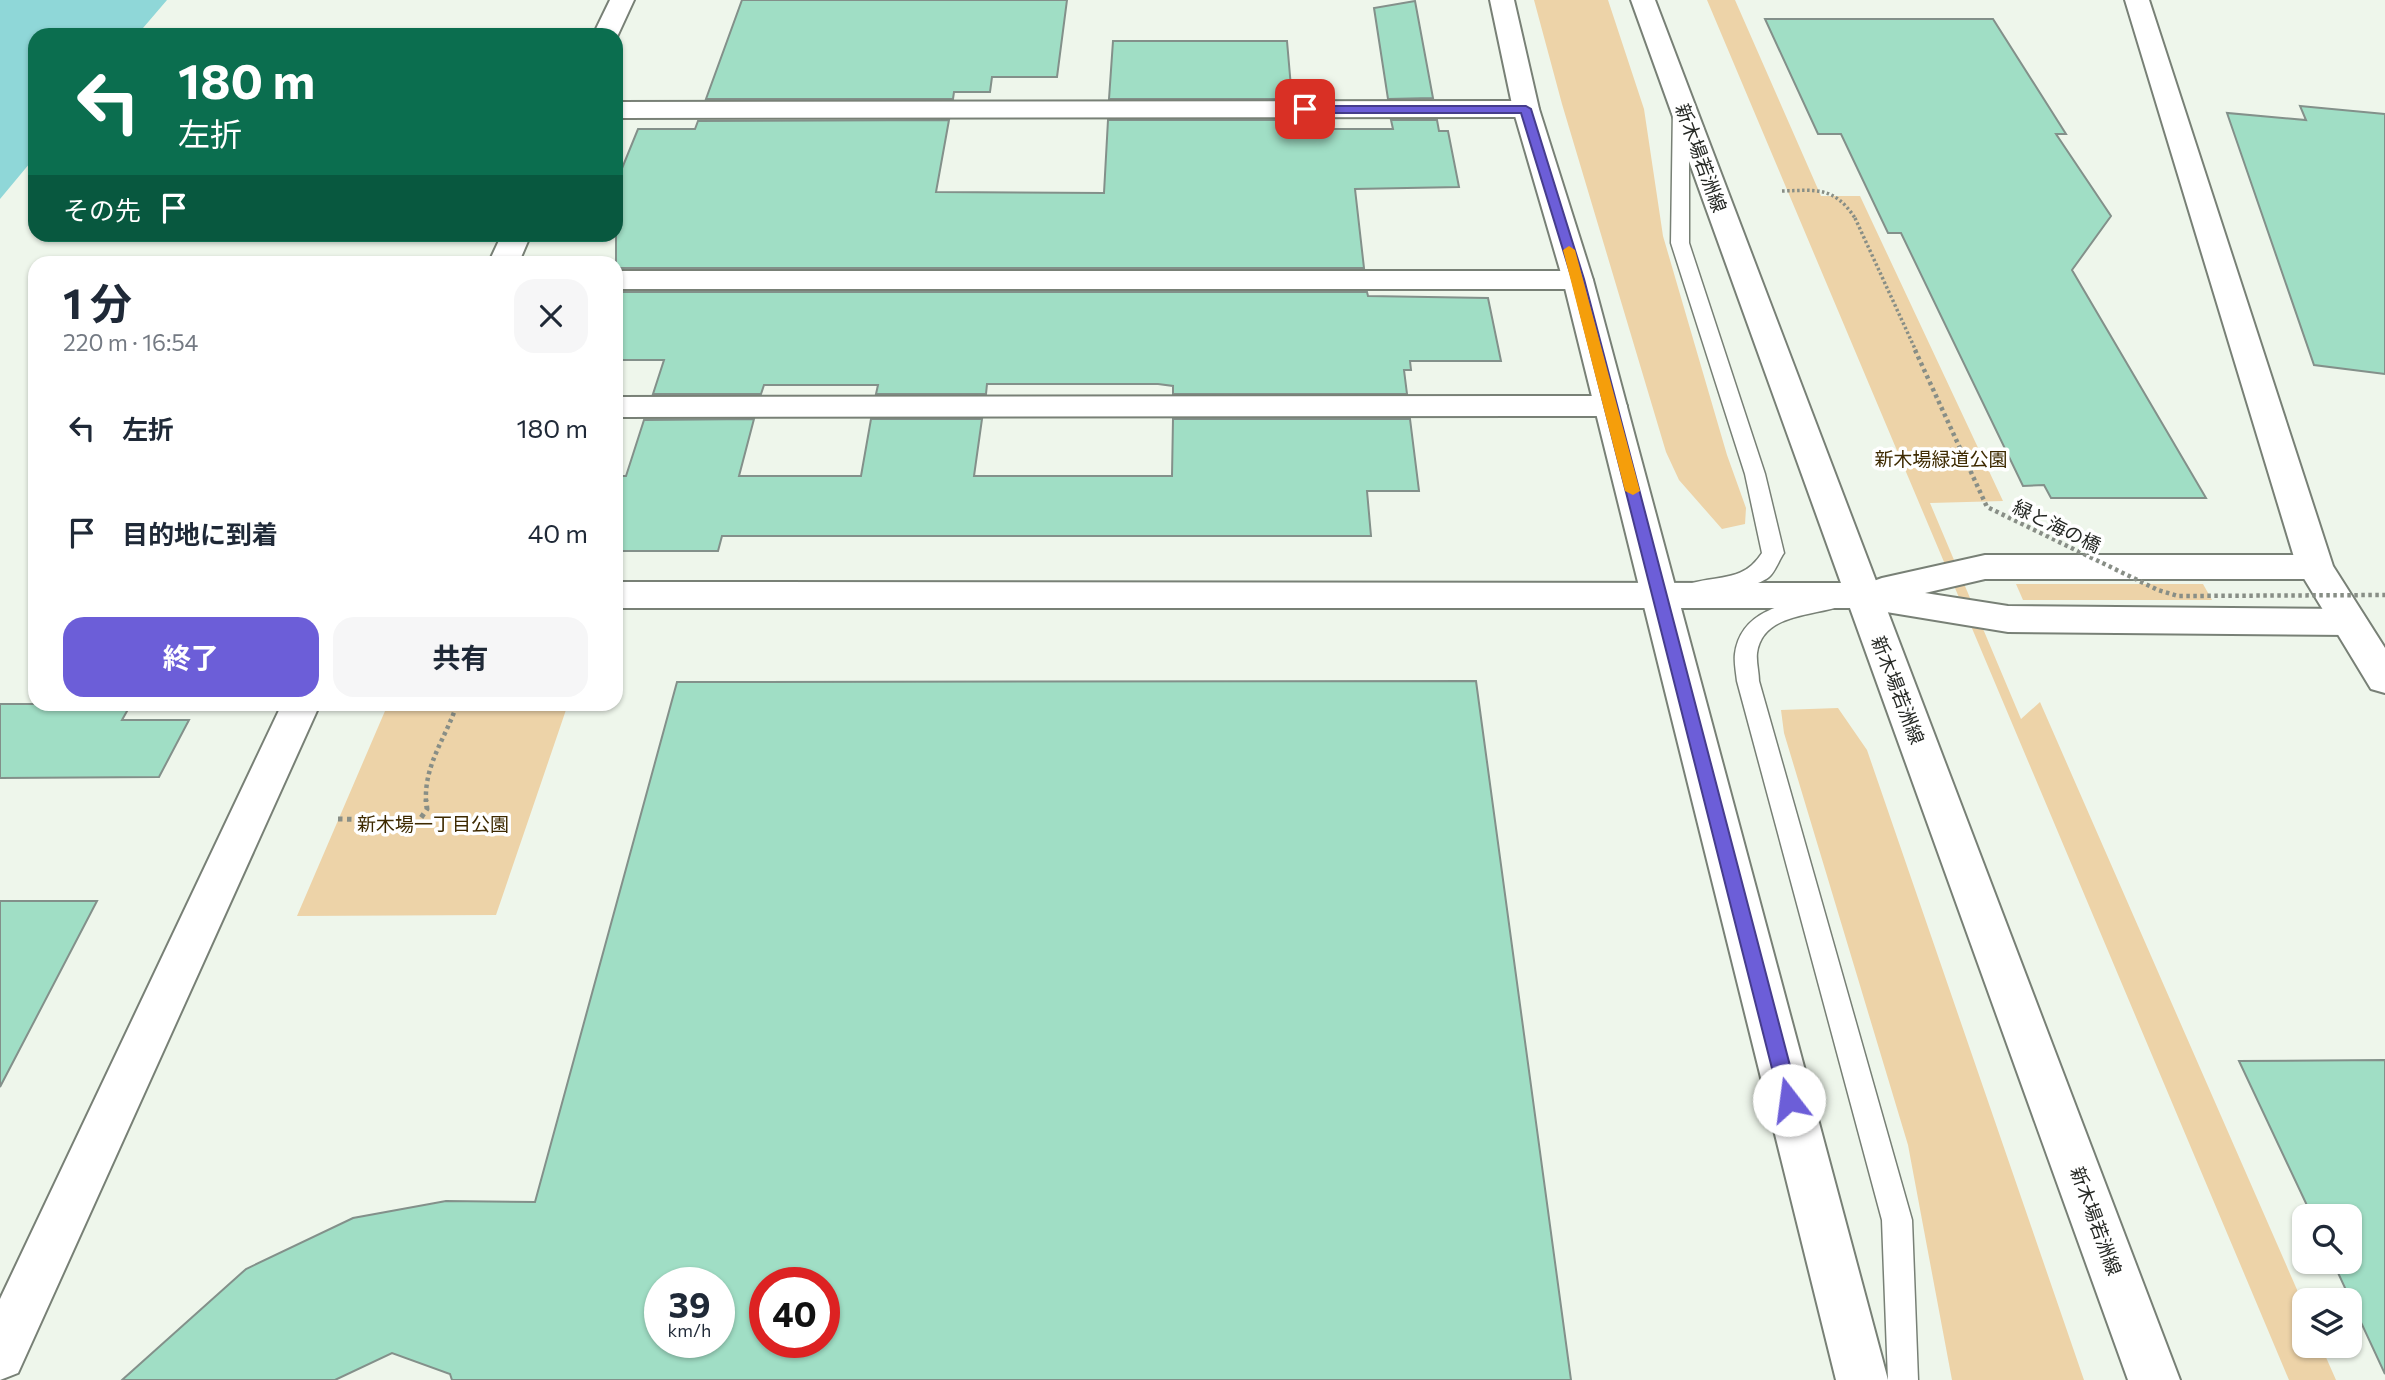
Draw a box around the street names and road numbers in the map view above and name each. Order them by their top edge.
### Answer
street label: 新木場若洲線 [1671,100,1732,215]
street label: 緑と海の橋 [2009,494,2105,557]
street label: 新木場若洲線 [1867,632,1930,747]
street label: 新木場若洲線 [2066,1163,2127,1278]

